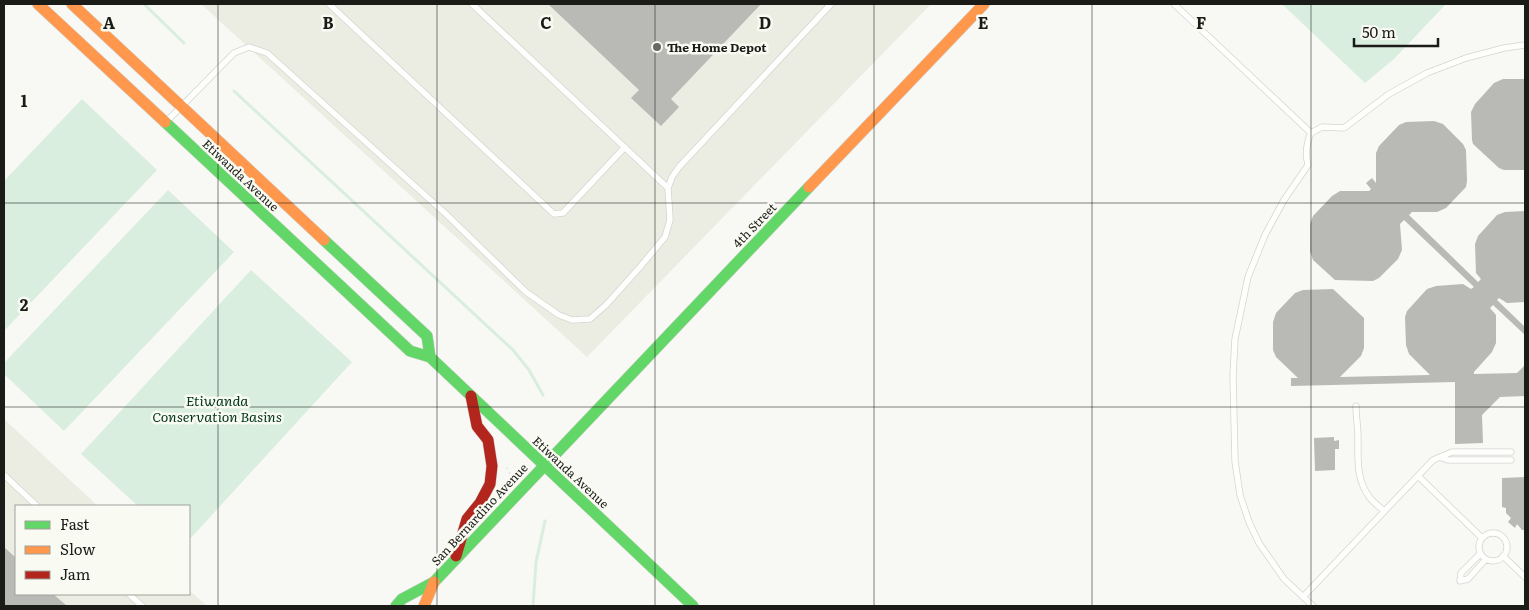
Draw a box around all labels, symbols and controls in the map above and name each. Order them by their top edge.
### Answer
text: A [103,10,115,34]
text: B [322,10,334,34]
text: C [540,10,552,34]
text: D [759,10,771,34]
text: E [978,10,989,34]
text: F [1196,10,1206,34]
scale bar [1354,15,1438,47]
text: 50 m [1362,20,1396,43]
place label: The Home Depot [667,38,767,56]
marker: The Home Depot [651,41,663,53]
text: 1 [21,88,28,112]
street label: Etiwanda Avenue [199,135,283,215]
street label: 4th Street [728,198,780,251]
text: 2 [20,292,29,316]
water label: Etiwanda Conservation Basins [152,390,282,426]
street label: Etiwanda Avenue [529,432,613,512]
street label: San Bernardino Avenue [427,459,531,569]
legend [15,505,190,595]
text: Fast [60,512,89,535]
text: Slow [60,537,95,560]
text: Jam [60,562,91,585]

